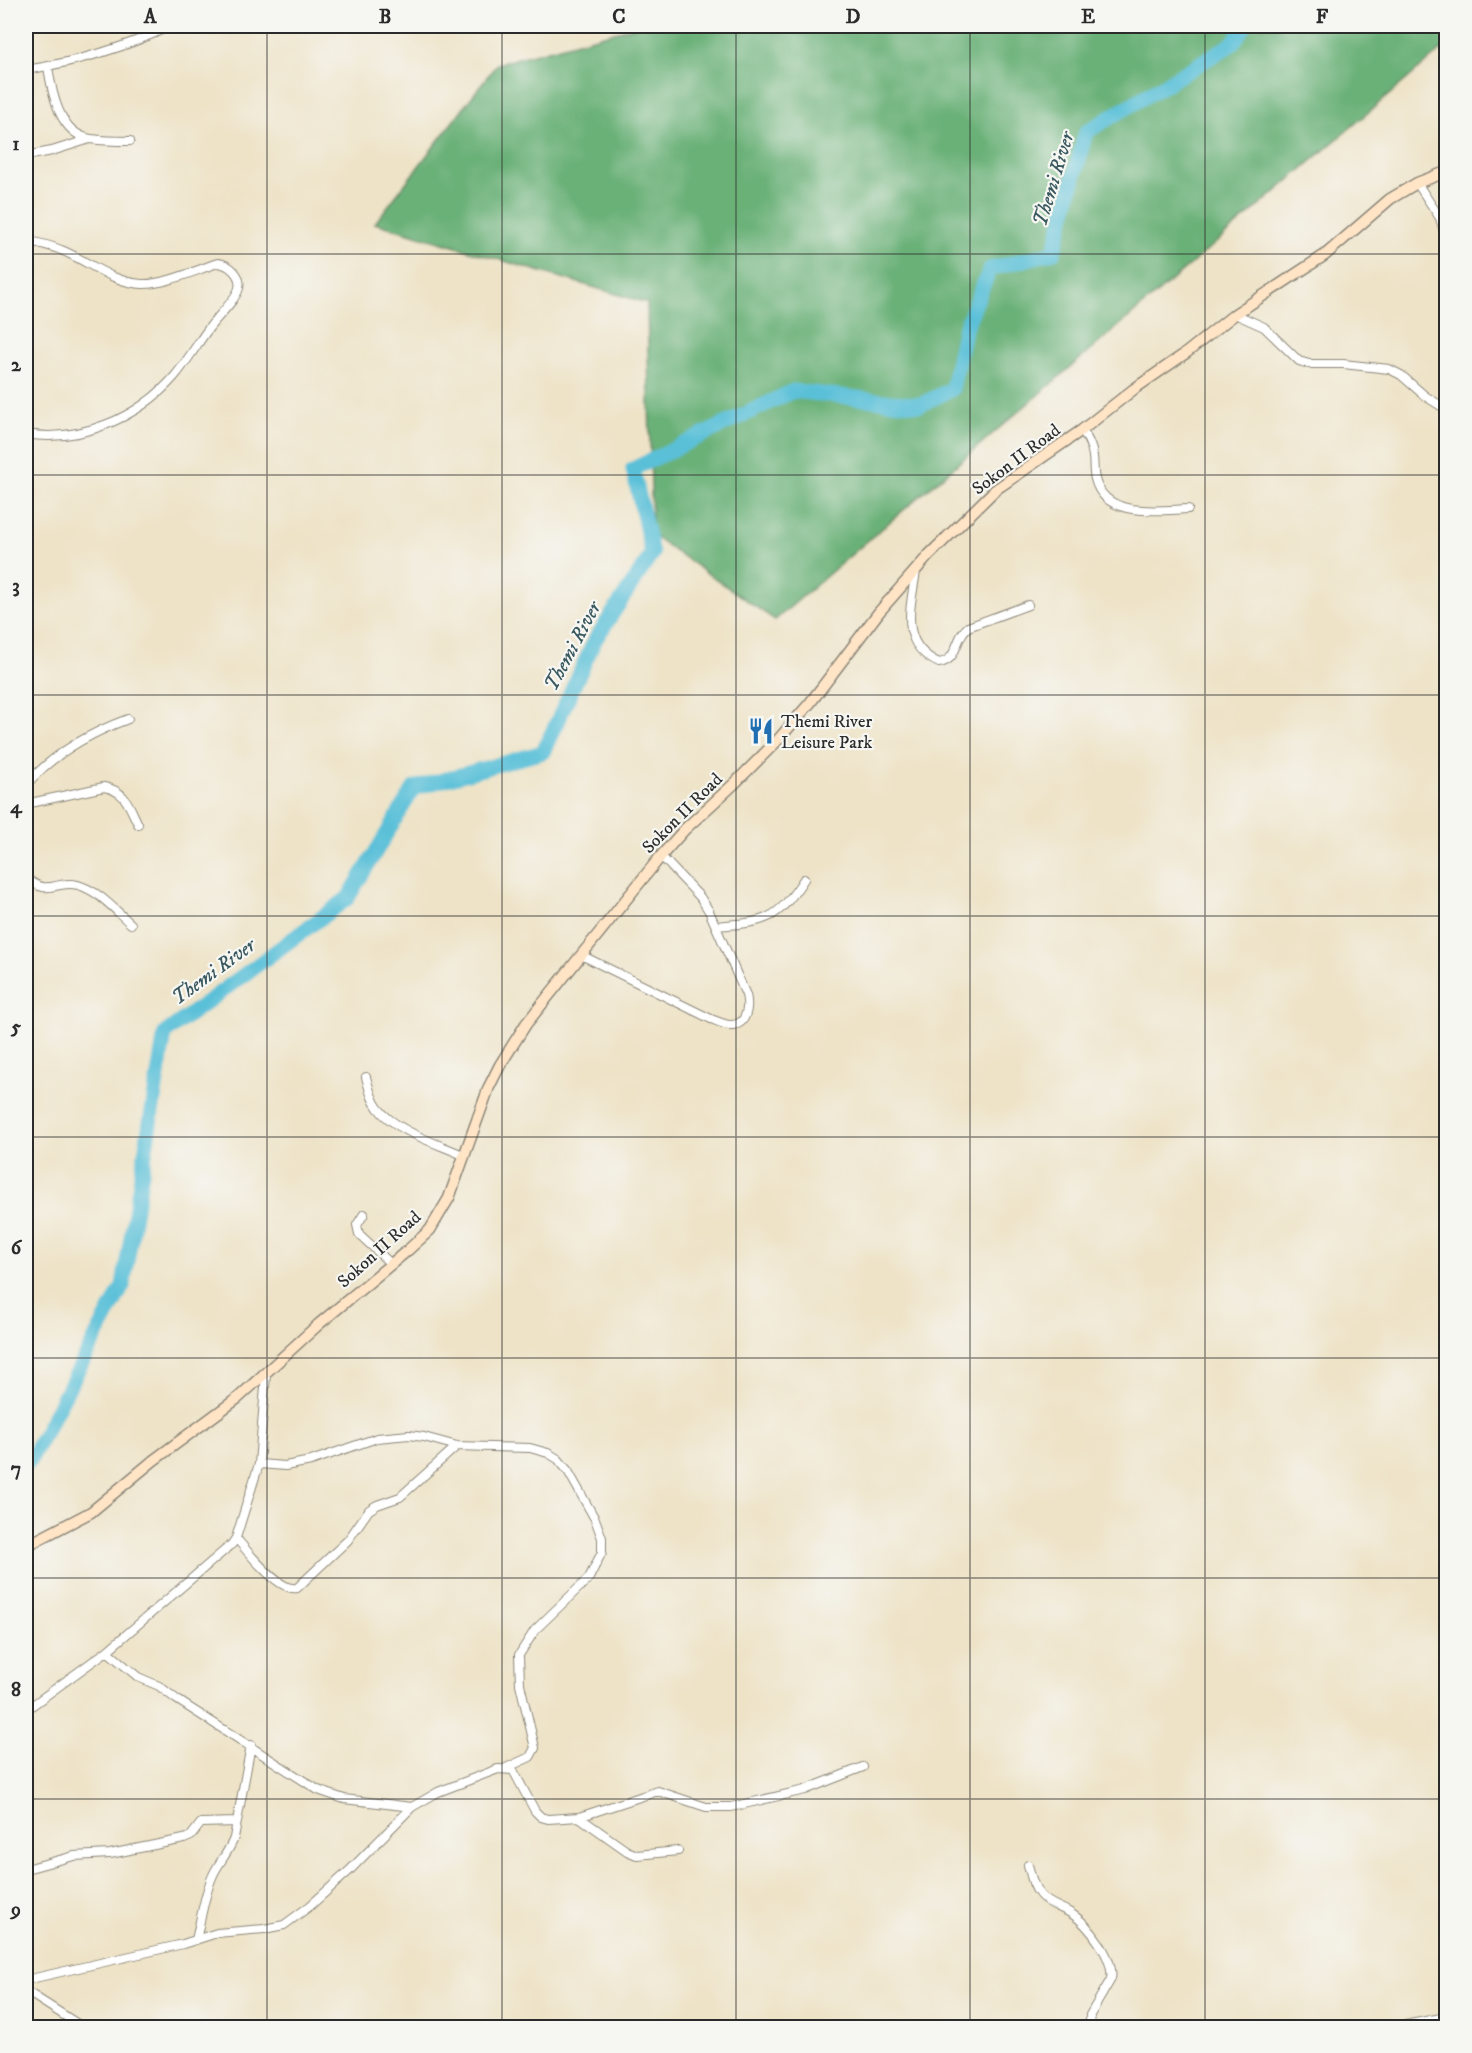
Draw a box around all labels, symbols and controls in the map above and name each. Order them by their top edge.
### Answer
text: A [143,5,158,30]
text: B [379,5,391,30]
text: C [612,5,626,30]
text: D [846,5,861,30]
text: E [1081,5,1095,30]
text: F [1316,5,1329,30]
water label: Themi River [1028,127,1081,230]
text: 1 [12,132,20,157]
text: 2 [11,353,22,378]
street label: Sokon II Road [968,419,1065,500]
text: 3 [12,574,20,599]
water label: Themi River [539,596,608,696]
place label: Themi River Leisure Park [781,711,872,754]
restaurant icon: Themi River Leisure Park [746,716,776,746]
street label: Sokon II Road [638,769,728,859]
text: 4 [10,795,23,820]
water label: Themi River [167,932,262,1011]
text: 5 [10,1015,21,1040]
street label: Sokon II Road [333,1206,426,1293]
text: 6 [11,1236,23,1261]
text: 7 [11,1457,21,1482]
text: 8 [11,1678,21,1703]
text: 9 [9,1898,21,1923]

